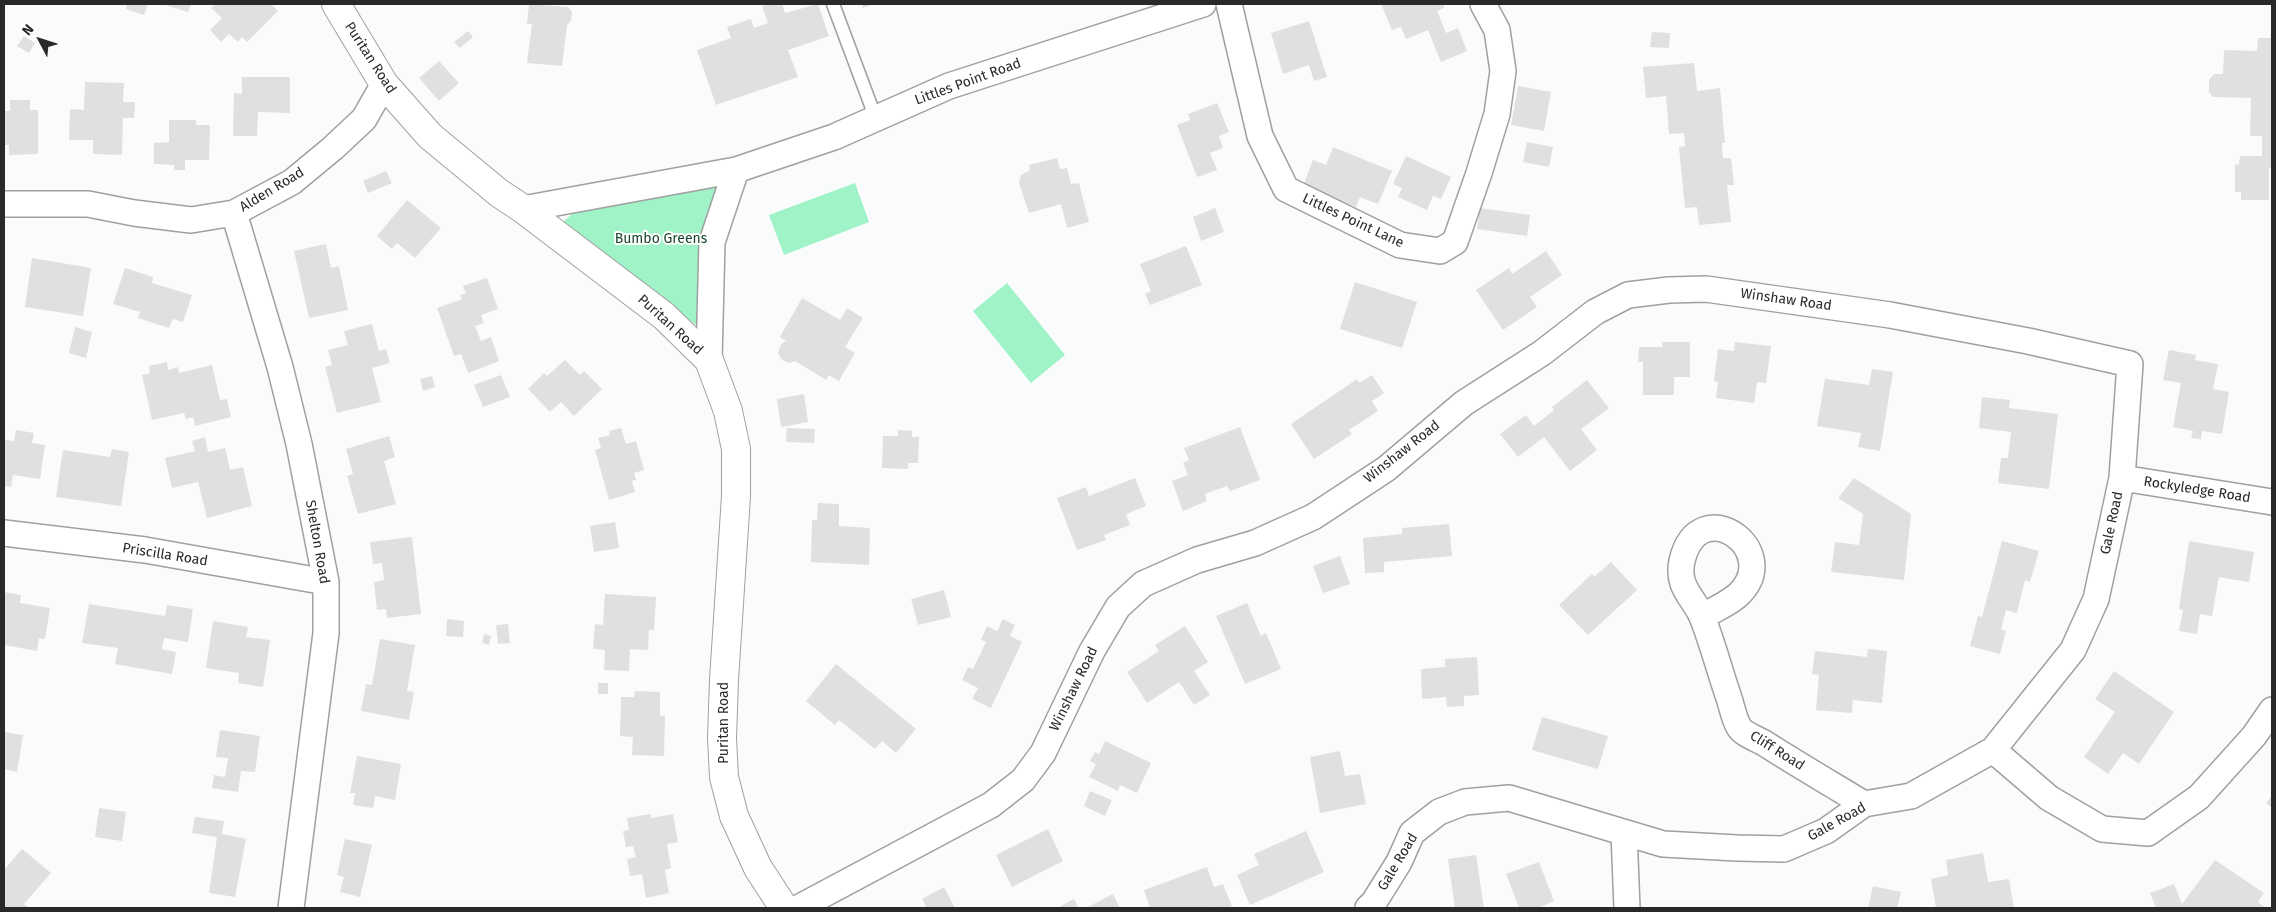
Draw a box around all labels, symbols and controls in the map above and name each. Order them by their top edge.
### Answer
north arrow [15,15,65,65]
street label: Puritan Road [341,19,399,97]
text: N [19,21,38,39]
street label: Littles Point Road [913,55,1023,109]
street label: Alden Road [237,164,307,216]
street label: Littles Point Lane [1300,190,1406,252]
park label: Bumbo Greens [615,231,707,247]
street label: Winshaw Road [1739,285,1833,315]
street label: Puritan Road [634,291,706,359]
street label: Winshaw Road [1361,417,1443,487]
street label: Rockyledge Road [2142,473,2252,507]
street label: Gale Road [2097,490,2127,556]
street label: Shelton Road [301,499,333,585]
street label: Priscilla Road [121,540,209,570]
street label: Winshaw Road [1046,644,1102,734]
street label: Puritan Road [716,682,732,764]
street label: Cliff Road [1747,728,1807,774]
street label: Gale Road [1805,799,1869,845]
street label: Gale Road [1374,830,1422,894]

